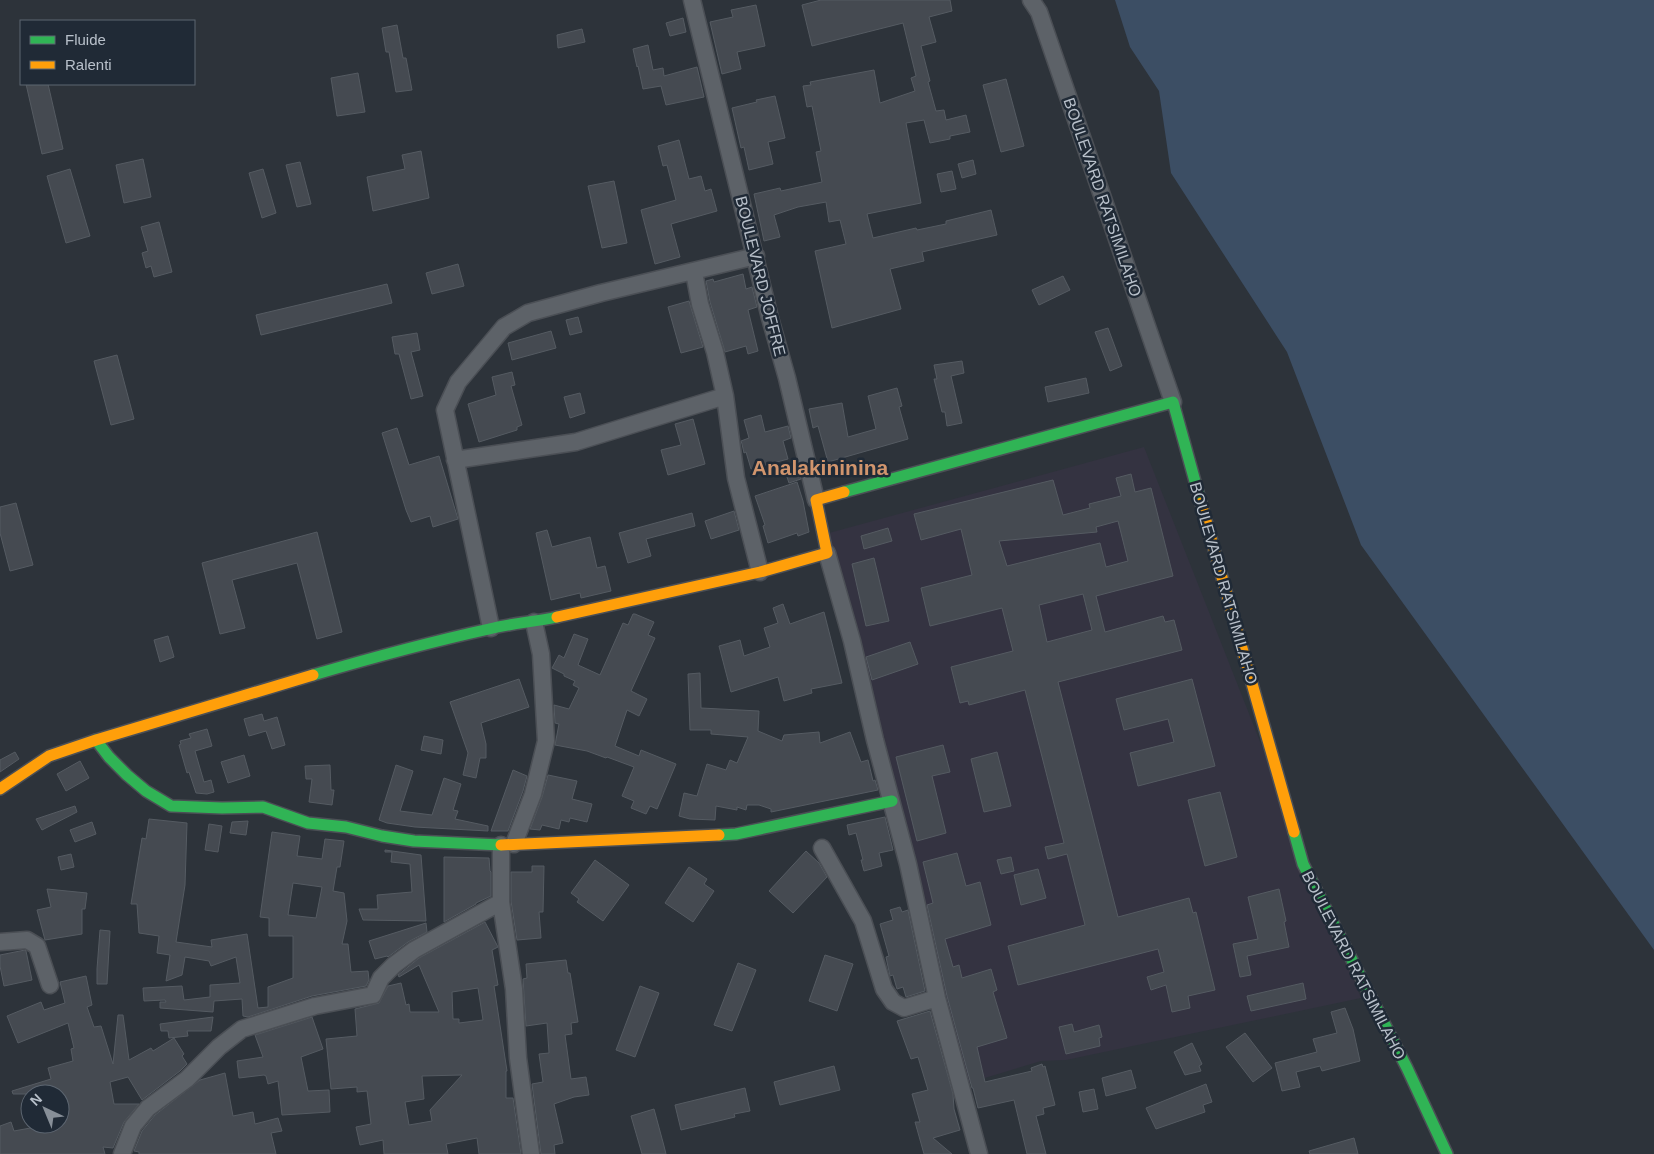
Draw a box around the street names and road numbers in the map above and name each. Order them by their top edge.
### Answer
street label: BOULEVARD RATSIMILAHO [1060,95,1145,299]
street label: BOULEVARD JOFFRE [732,194,789,358]
street label: BOULEVARD RATSIMILAHO [1187,480,1261,686]
street label: BOULEVARD RATSIMILAHO [1298,868,1409,1062]

